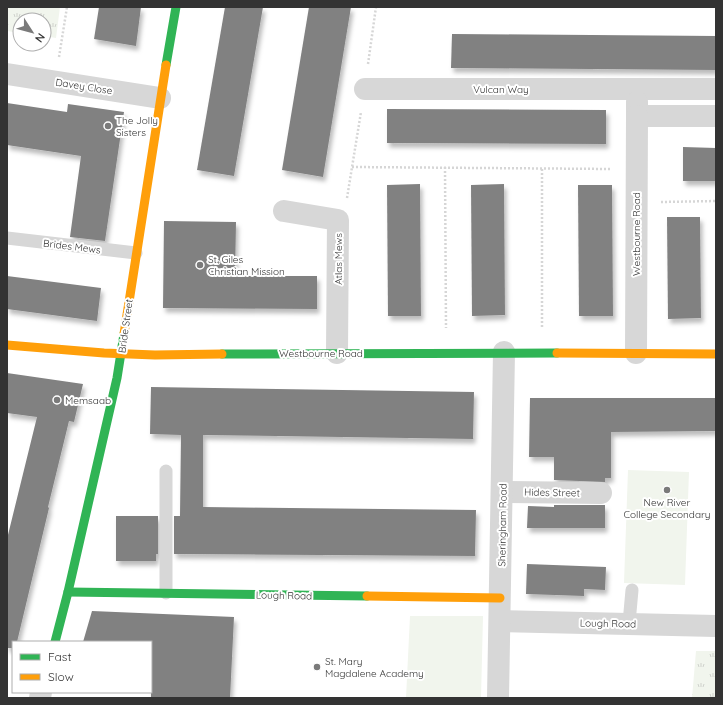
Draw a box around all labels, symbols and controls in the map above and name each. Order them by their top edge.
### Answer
north arrow [12,12,52,52]
text: N [32,30,48,45]
street label: Davey Close [55,76,114,97]
street label: Vulcan Way [473,83,529,96]
place label: The Jolly Sisters [116,114,158,139]
marker: The Jolly Sisters [103,121,113,131]
street label: Westbourne Road [630,192,643,276]
street label: Atlas Mews [332,233,345,285]
street label: Brides Mews [43,237,102,257]
place label: St. Giles Christian Mission [208,253,285,278]
marker: St. Giles Christian Mission [195,260,205,270]
street label: Bride Street [115,298,136,354]
street label: Westbourne Road [279,347,363,360]
place label: Memsaab [65,394,111,407]
marker: Memsaab [52,395,62,405]
street label: Sheringham Road [495,483,510,567]
marker: New River College Secondary [662,485,672,495]
street label: Hides Street [524,486,581,499]
place label: New River College Secondary [623,496,711,521]
street label: Lough Road [256,589,312,602]
street label: Lough Road [580,617,636,630]
legend [12,641,152,693]
text: Fast [48,649,72,664]
place label: St. Mary Magdalene Academy [325,655,424,680]
marker: St. Mary Magdalene Academy [312,662,322,672]
text: Slow [48,669,74,684]

